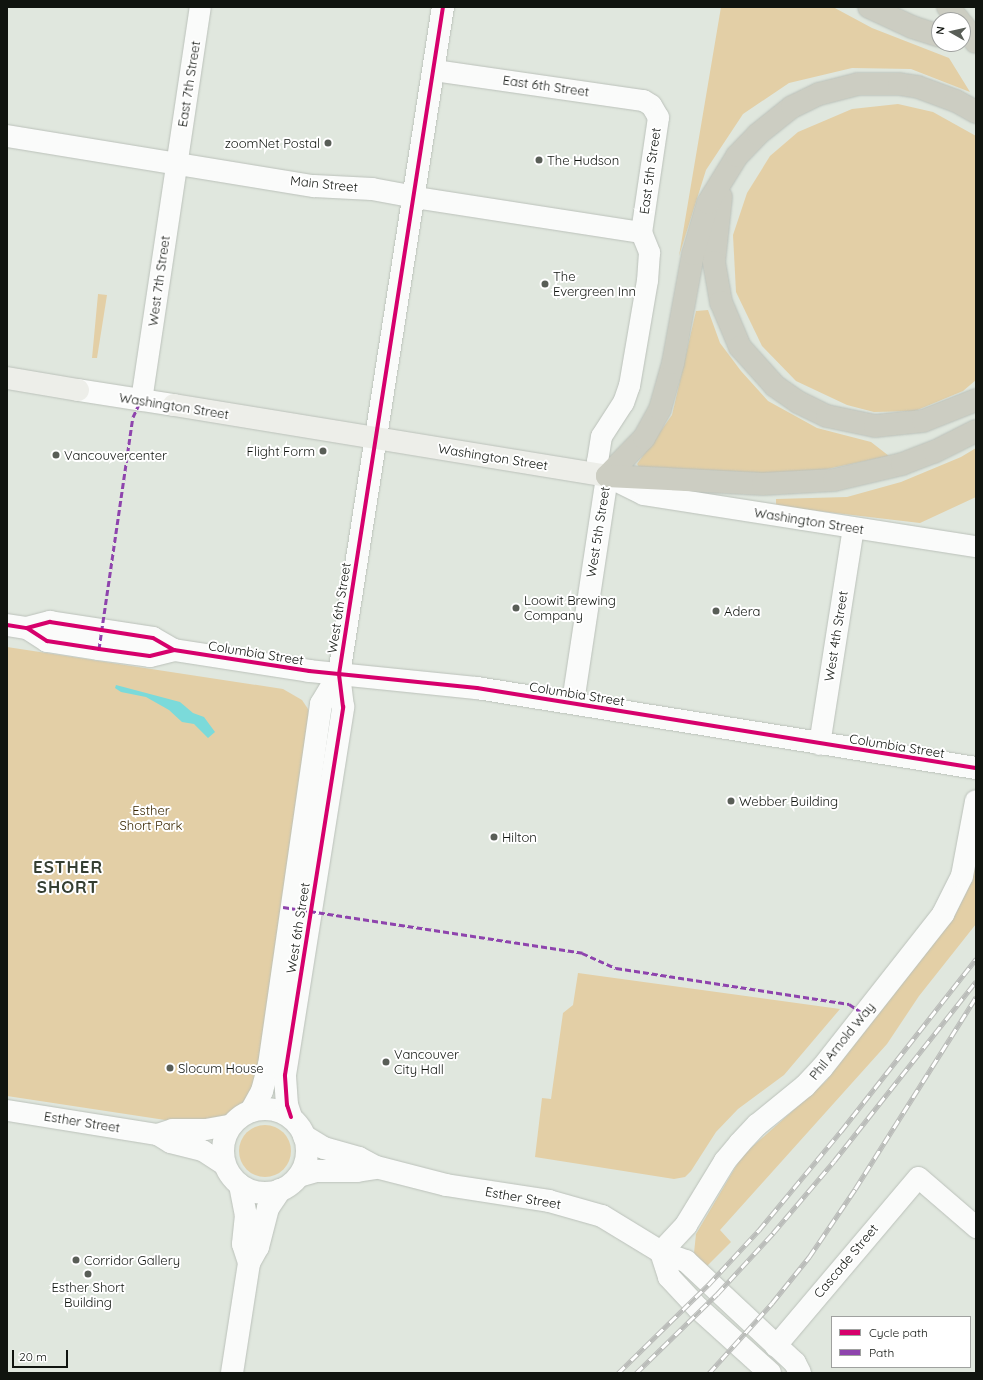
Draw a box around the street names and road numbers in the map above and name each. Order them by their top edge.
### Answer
street label: East 7th Street [175,40,203,128]
street label: East 6th Street [502,72,590,100]
street label: East 5th Street [636,127,664,215]
street label: Main Street [289,173,359,195]
street label: West 7th Street [145,235,173,327]
street label: Washington Street [118,390,230,422]
street label: Washington Street [437,441,549,473]
street label: West 5th Street [583,485,613,579]
street label: Washington Street [753,505,865,537]
street label: West 6th Street [324,562,354,654]
street label: West 4th Street [821,590,851,682]
street label: Columbia Street [207,638,305,668]
street label: Columbia Street [528,679,626,709]
street label: Columbia Street [848,731,946,761]
street label: West 6th Street [283,882,313,974]
street label: Phil Arnold Way [806,999,878,1083]
street label: Esther Street [43,1108,121,1136]
street label: Esther Street [484,1184,562,1212]
street label: Cascade Street [811,1221,881,1301]

